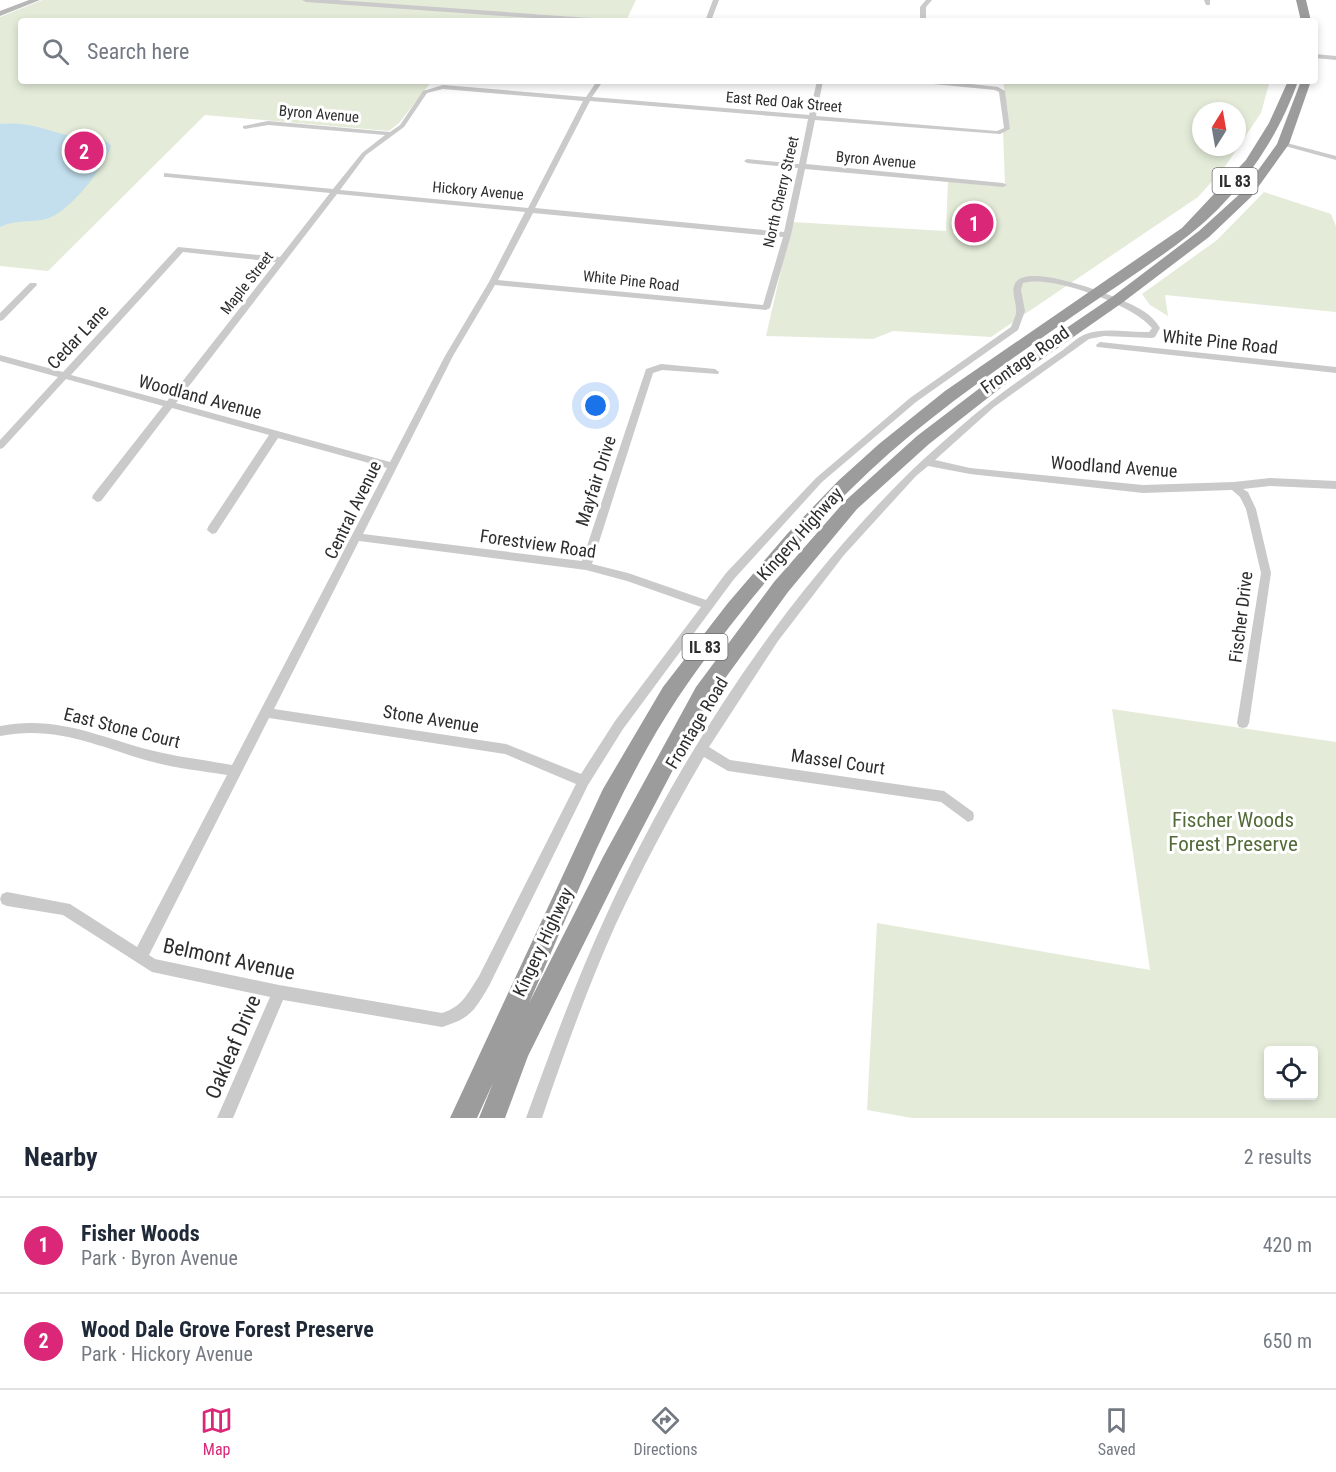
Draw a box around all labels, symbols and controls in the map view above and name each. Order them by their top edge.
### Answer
search box [18,18,1318,84]
icon: search [39,35,72,68]
text: Search here [87,39,189,64]
street label: East Red Oak Street [725,88,843,116]
street label: Byron Avenue [278,102,360,126]
north arrow [1192,102,1246,156]
pin: 2 [64,128,104,174]
street label: North Cherry Street [759,135,803,249]
street label: Byron Avenue [835,148,917,172]
road number: IL 83 [1212,168,1258,194]
street label: Hickory Avenue [432,178,524,204]
pin: 1 [954,200,994,246]
street label: Maple Street [217,248,277,318]
street label: White Pine Road [582,267,680,295]
street label: Cedar Lane [43,300,113,373]
street label: Frontage Road [976,321,1073,398]
street label: White Pine Road [1161,325,1279,358]
street label: Woodland Avenue [136,370,264,423]
your location [581,391,610,420]
street label: Mayfair Drive [571,433,620,529]
street label: Woodland Avenue [1050,452,1178,481]
street label: Central Avenue [320,457,385,562]
street label: Kingery Highway [752,482,847,584]
street label: Forestview Road [479,525,597,562]
street label: Fischer Drive [1224,570,1257,664]
road number: IL 83 [682,634,728,660]
street label: Frontage Road [661,673,732,772]
street label: Stone Avenue [382,701,480,736]
street label: East Stone Court [62,703,183,752]
street label: Massel Court [790,745,886,778]
park label: Fischer Woods Forest Preserve [1168,808,1298,856]
street label: Kingery Highway [508,884,577,1000]
street label: Belmont Avenue [161,933,297,985]
street label: Oakleaf Drive [200,991,266,1102]
map controls [1264,1046,1318,1100]
button: locate [1264,1046,1318,1100]
text: Nearby [24,1142,98,1172]
text: 2 results [1244,1145,1312,1169]
text: Fisher Woods [81,1221,200,1246]
text: 1 [38,1233,49,1257]
text: 420 m [1263,1233,1312,1257]
text: Park · Byron Avenue [81,1246,238,1270]
text: Wood Dale Grove Forest Preserve [81,1317,374,1342]
text: 2 [38,1329,49,1353]
text: 650 m [1263,1329,1312,1353]
text: Park · Hickory Avenue [81,1342,253,1366]
tab: Map [200,1404,233,1459]
tab: Directions [634,1404,697,1459]
tab: Saved [1098,1404,1136,1459]

